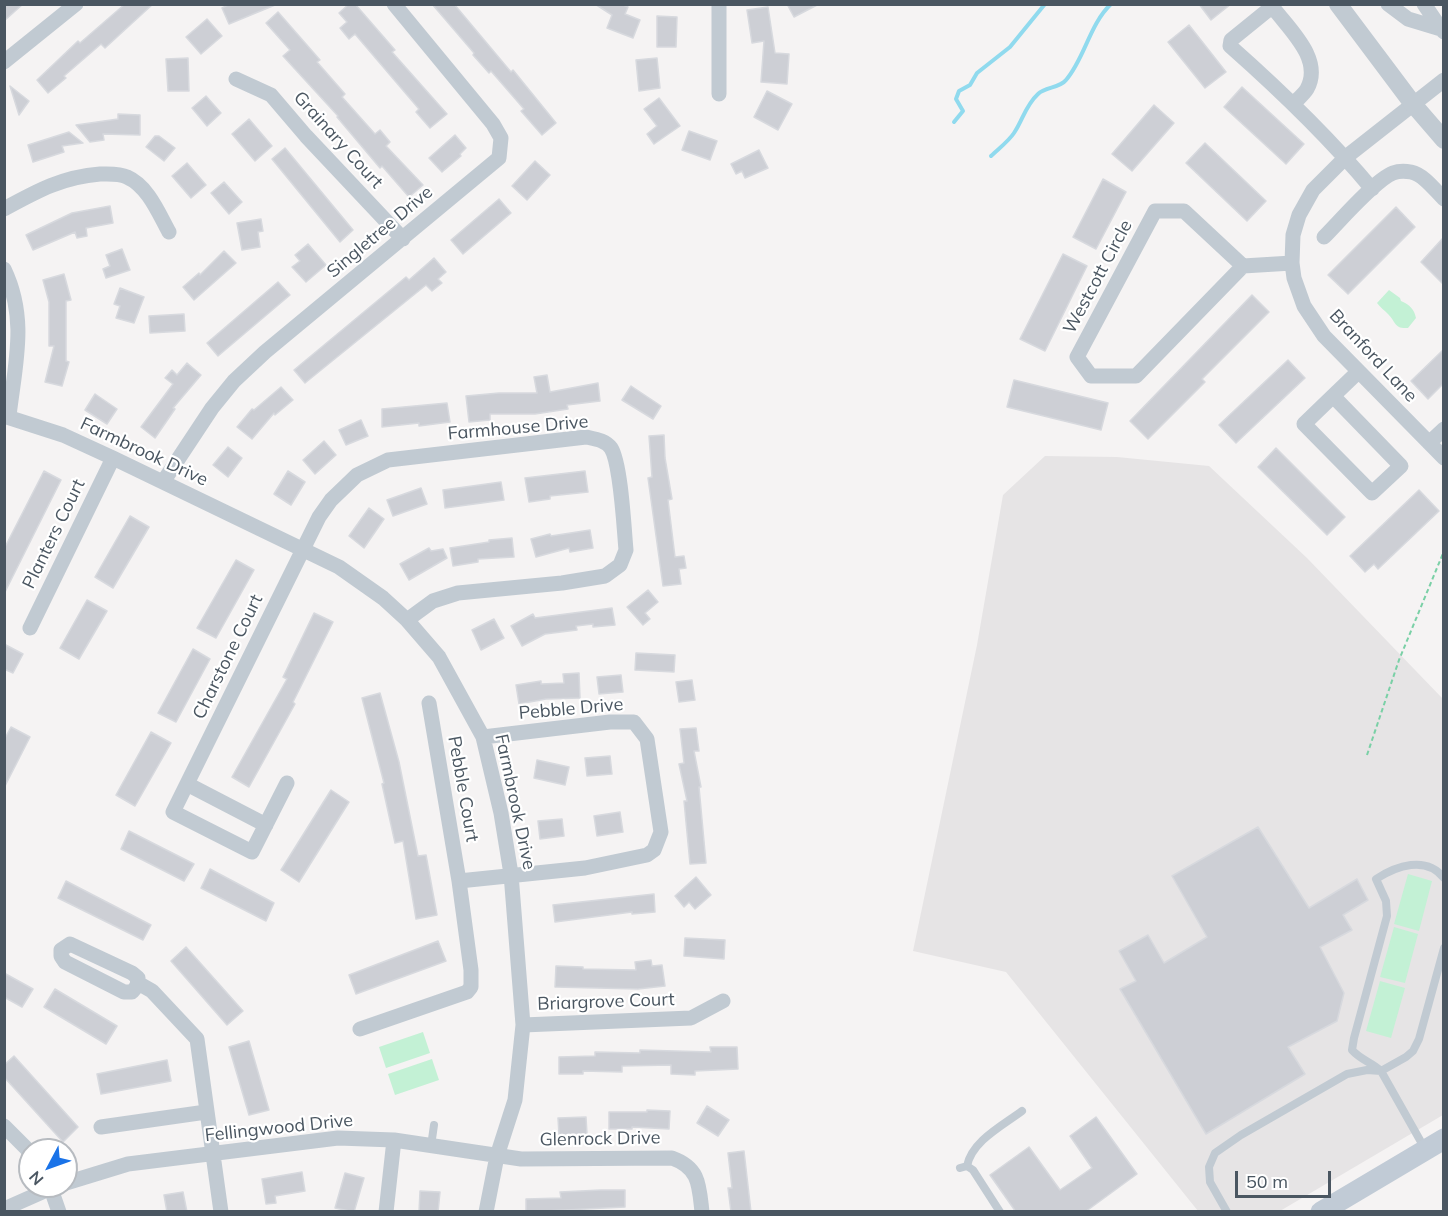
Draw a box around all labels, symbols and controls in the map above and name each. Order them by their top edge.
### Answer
street label: Grainary Court [289,87,387,193]
street label: Singletree Drive [323,181,437,283]
street label: Westcott Circle [1059,216,1137,338]
street label: Branford Lane [1325,305,1421,407]
street label: Farmhouse Drive [447,411,589,445]
street label: Farmbrook Drive [77,413,211,491]
street label: Planters Court [18,476,90,592]
street label: Charstone Court [188,591,268,723]
street label: Pebble Drive [518,694,624,724]
street label: Farmbrook Drive [490,732,540,872]
street label: Pebble Court [443,734,483,844]
street label: Briargrove Court [537,989,675,1015]
street label: Fellingwood Drive [204,1109,354,1147]
street label: Glenrock Drive [539,1127,661,1151]
north arrow [18,1138,78,1198]
scale bar [1238,1159,1334,1197]
text: N [24,1167,47,1190]
text: 50 m [1246,1170,1288,1193]

